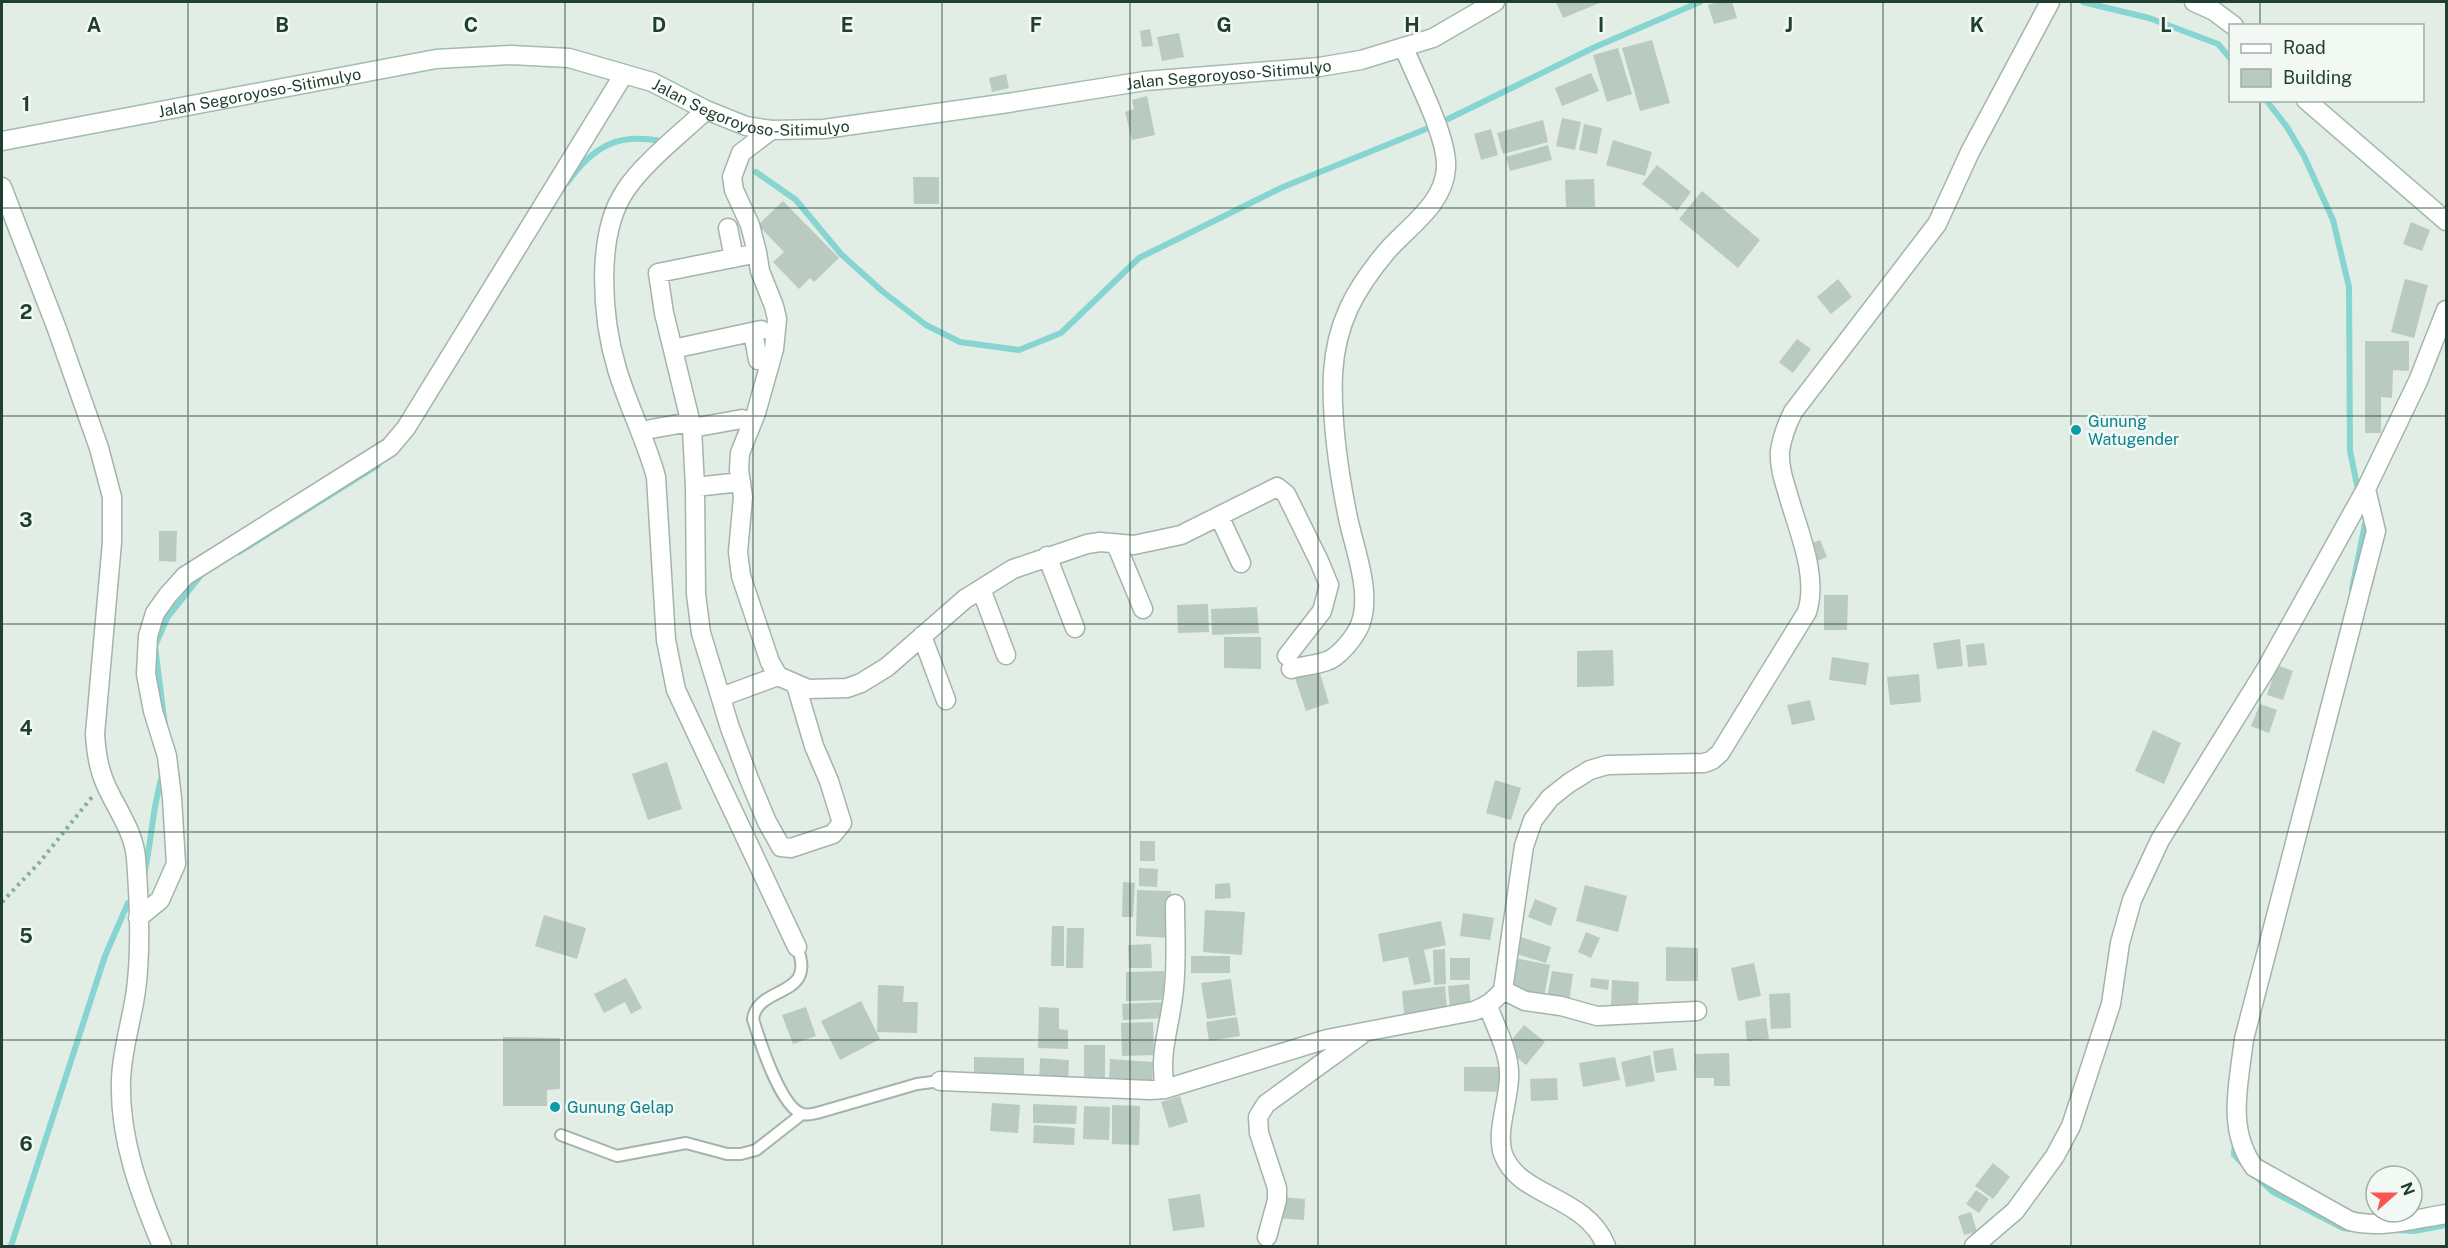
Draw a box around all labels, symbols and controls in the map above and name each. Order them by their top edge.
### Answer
text: A [87,13,101,37]
text: B [275,13,289,37]
text: C [464,13,478,37]
text: D [652,13,666,37]
text: E [841,13,853,37]
text: F [1030,13,1042,37]
text: G [1216,13,1232,37]
text: H [1404,13,1420,37]
text: I [1598,13,1604,37]
text: J [1785,13,1793,37]
text: K [1970,13,1984,37]
text: L [2160,13,2172,37]
legend [2229,24,2424,102]
text: Road [2283,37,2326,58]
street label: Jalan Segoroyoso-Sitimulyo [1125,56,1333,94]
street label: Jalan Segoroyoso-Sitimulyo [156,64,363,121]
text: Building [2283,67,2352,88]
street label: Jalan Segoroyoso-Sitimulyo [649,75,851,140]
text: 1 [22,92,30,116]
text: 2 [20,300,32,324]
place label: Gunung Watugender [2088,412,2179,449]
marker: Gunung Watugender [2069,423,2083,437]
text: 3 [19,508,33,532]
text: 4 [19,716,33,740]
text: 5 [19,924,33,948]
place label: Gunung Gelap [567,1098,674,1117]
marker: Gunung Gelap [548,1100,562,1114]
text: 6 [19,1132,33,1156]
north arrow [2364,1164,2424,1224]
text: N [2396,1180,2419,1198]

